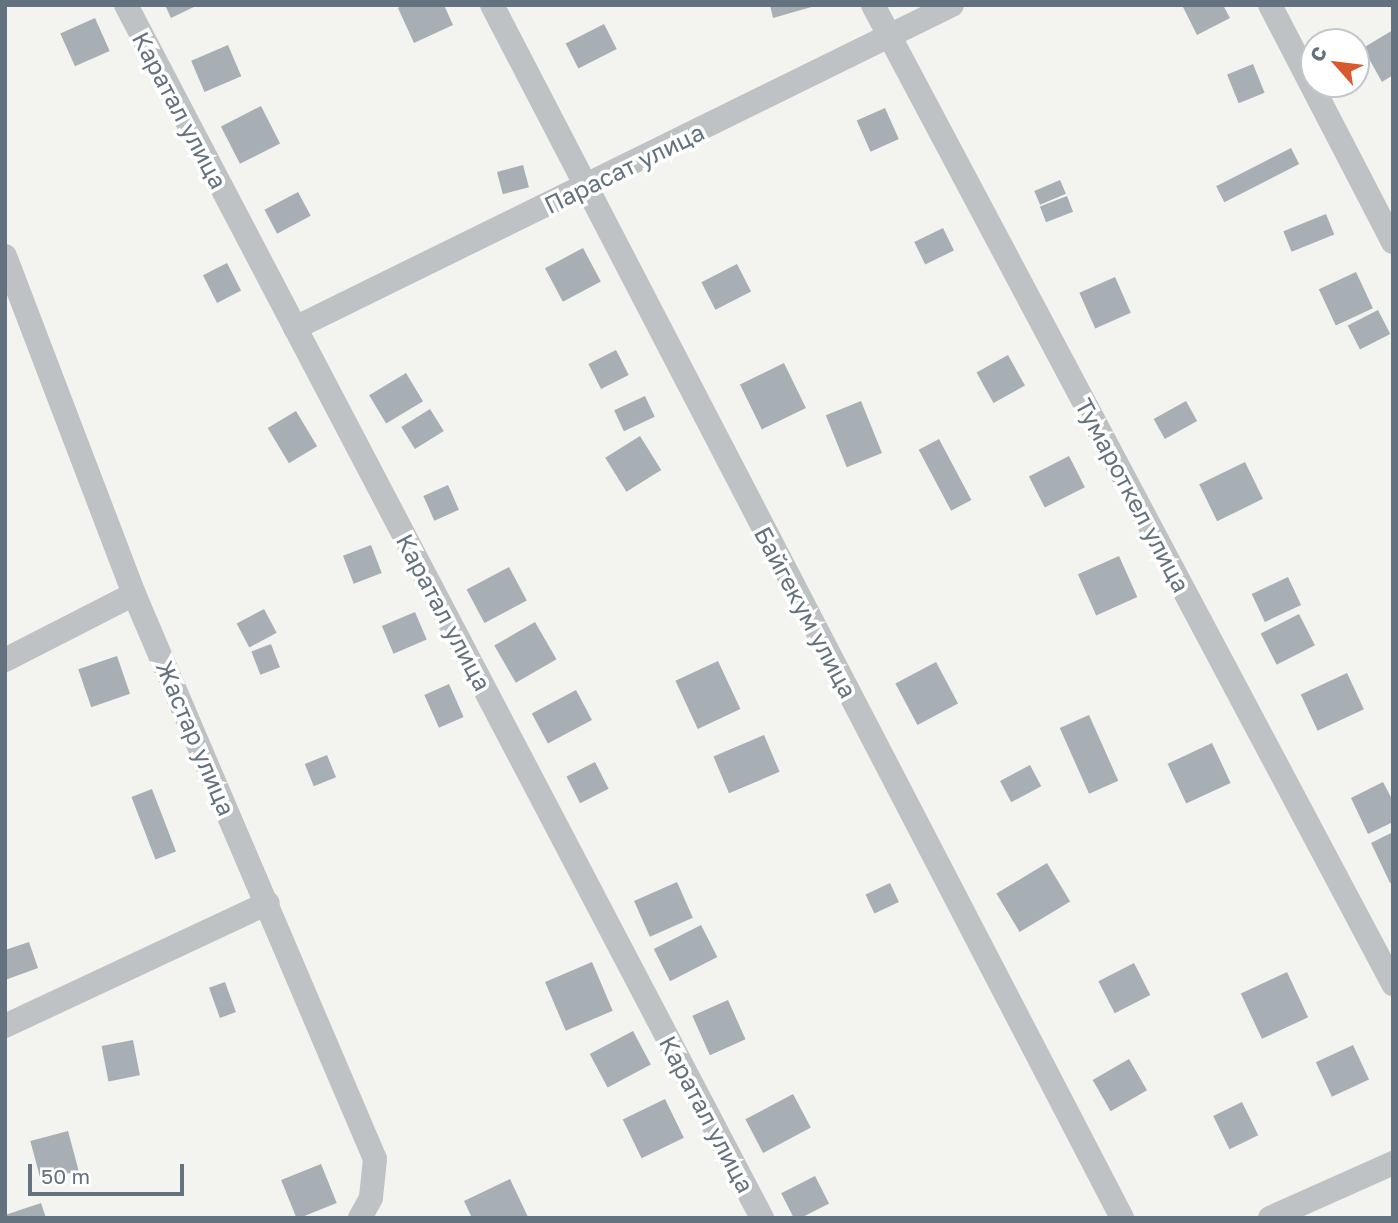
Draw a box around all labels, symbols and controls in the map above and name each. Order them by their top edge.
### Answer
street label: Каратал улица [127,27,233,193]
north arrow [1300,28,1370,98]
text: С [1304,42,1331,65]
street label: Парасат улица [539,117,709,219]
street label: Тумароткел улица [1070,393,1196,597]
street label: Байгекум улица [749,521,863,703]
street label: Каратал улица [391,529,497,695]
street label: Жастар улица [150,656,242,820]
street label: Каратал улица [654,1031,760,1197]
scale bar [32,1150,187,1194]
text: 50 m [41,1163,90,1189]

